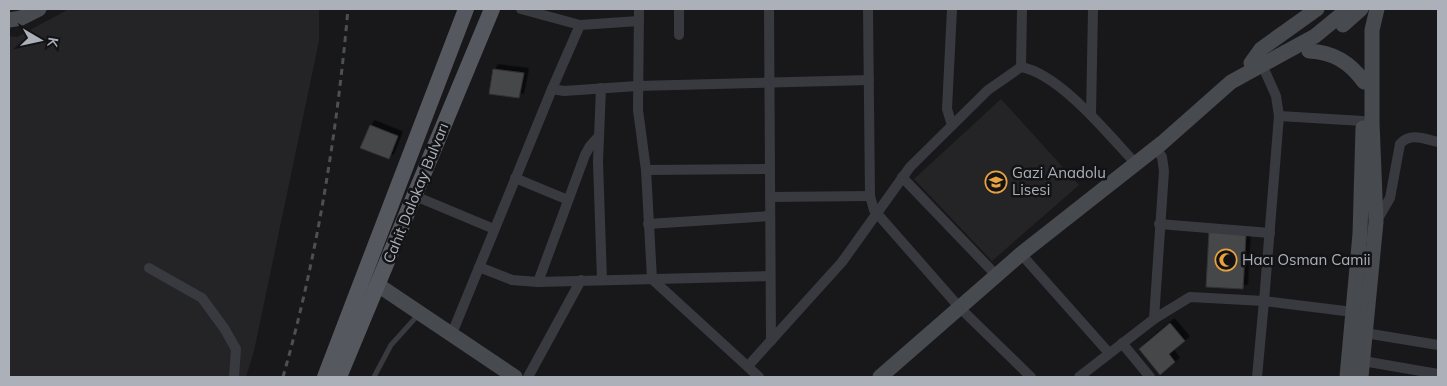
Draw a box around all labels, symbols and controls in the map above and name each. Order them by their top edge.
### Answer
north arrow [15,15,65,65]
text: K [43,36,62,49]
street label: Cahit Dalokay Bulvarı [379,120,452,266]
place label: Gazi Anadolu Lisesi [1012,163,1106,199]
school or university icon: Gazi Anadolu Lisesi [984,170,1008,194]
mosque icon: Hacı Osman Camii [1214,248,1238,272]
place label: Hacı Osman Camii [1242,250,1371,269]

